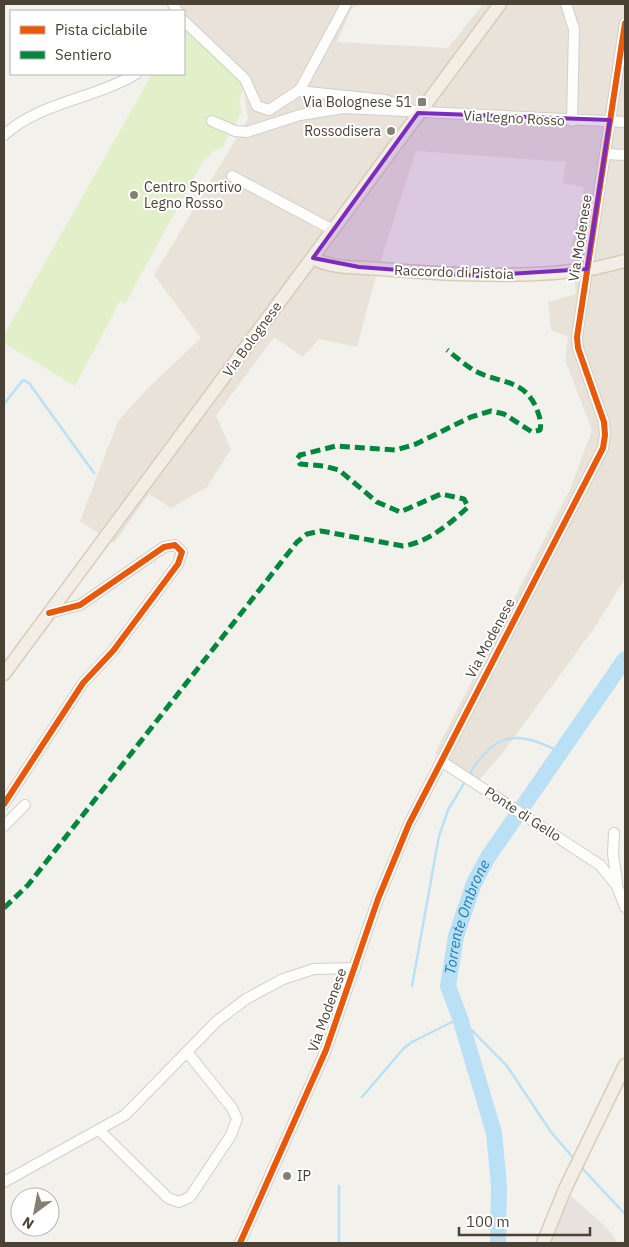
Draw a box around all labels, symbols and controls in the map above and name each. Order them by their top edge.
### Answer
legend [10,10,185,75]
text: Pista ciclabile [55,20,148,39]
text: Sentiero [55,45,112,64]
place label: Via Bolognese 51 [303,93,412,111]
marker: Via Bolognese 51 [416,96,428,108]
street label: Via Legno Rosso [463,106,565,130]
place label: Rossodisera [304,122,382,140]
marker: Rossodisera [385,125,397,137]
place label: Centro Sportivo Legno Rosso [144,178,242,212]
marker: Centro Sportivo Legno Rosso [128,189,140,201]
street label: Via Modenese [564,193,596,283]
street label: Raccordo di Pistoia [394,261,515,283]
street label: Via Bolognese [219,297,286,380]
street label: Via Modenese [461,595,519,681]
street label: Ponte di Gello [481,783,565,845]
water label: Torrente Ombrone [440,856,494,976]
street label: Via Modenese [303,965,351,1054]
place label: IP [297,1167,311,1185]
marker: IP [281,1170,293,1182]
north arrow [10,1187,60,1237]
scale bar [459,1204,590,1236]
text: 100 m [466,1212,510,1231]
text: N [19,1213,37,1233]

